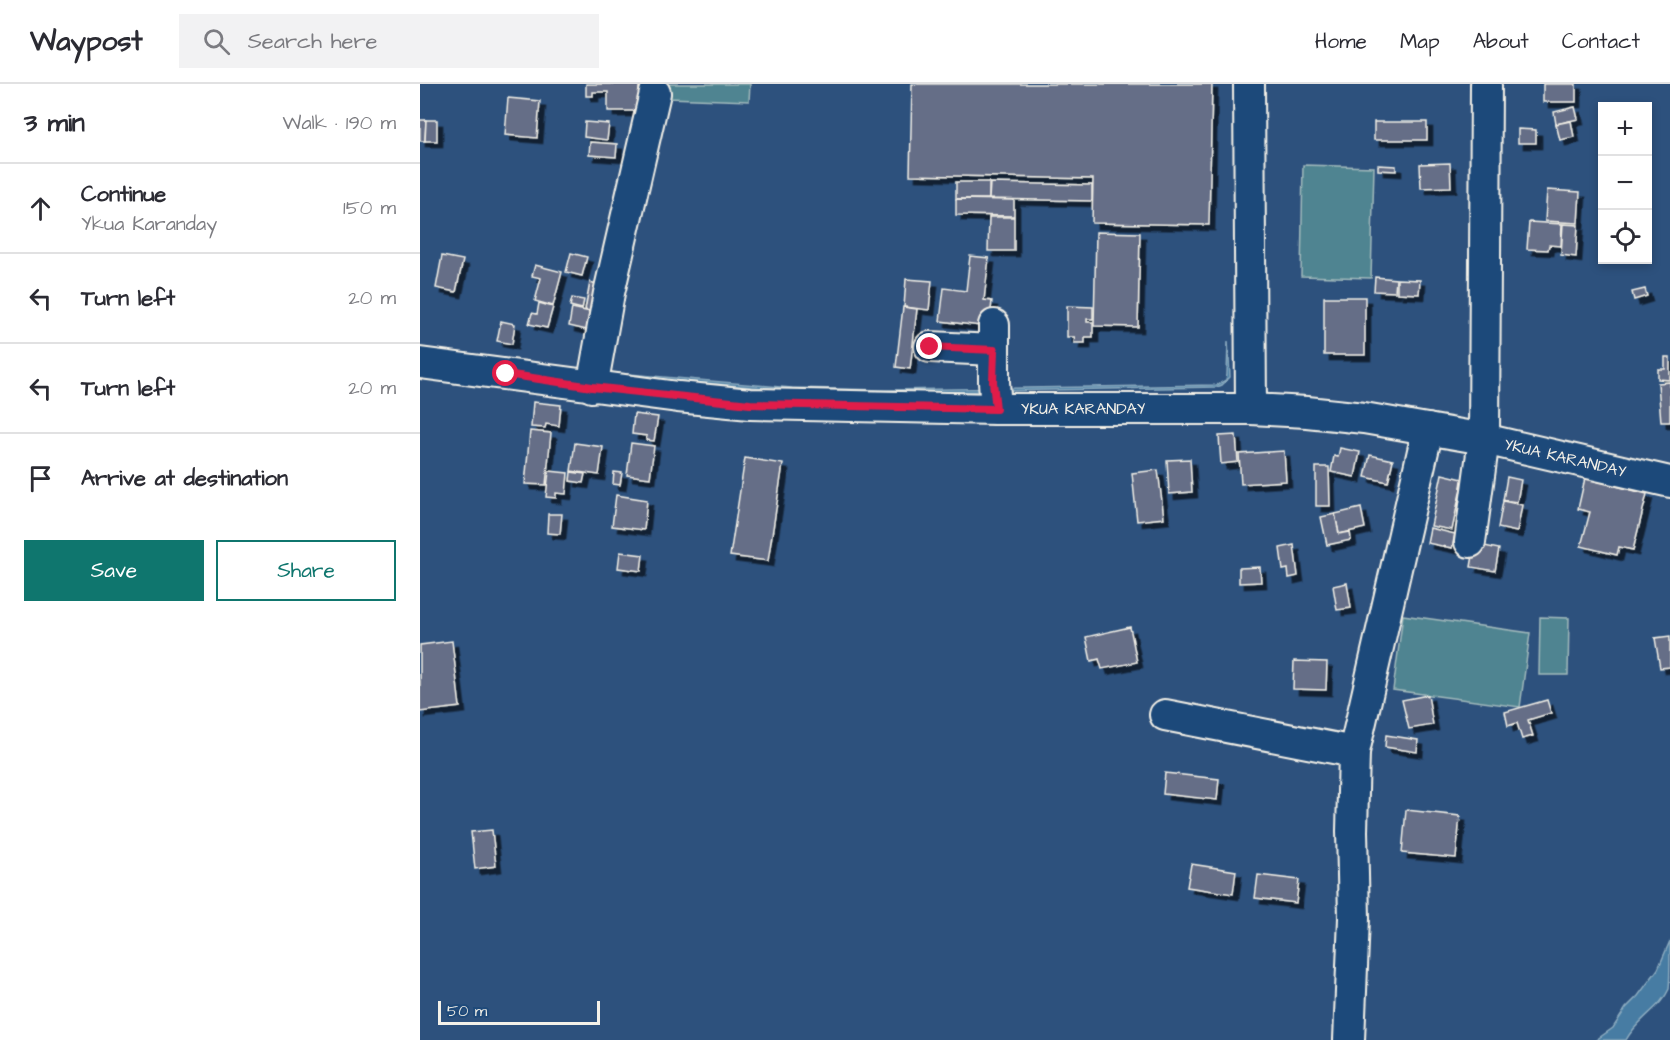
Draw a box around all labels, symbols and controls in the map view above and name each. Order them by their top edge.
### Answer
search box [179,14,599,68]
text: Waypost [30,22,143,61]
icon: search [200,25,233,58]
text: Search here [248,26,378,57]
text: Home [1315,27,1367,56]
text: Map [1400,27,1440,56]
text: About [1473,27,1529,56]
text: Contact [1562,27,1640,56]
map controls [1598,102,1652,264]
button: + [1598,102,1652,156]
text: 3 min [24,105,85,141]
text: Walk · 190 m [283,109,396,137]
button: − [1598,156,1652,210]
text: Continue [81,179,166,210]
icon: ahead [24,192,57,225]
text: 150 m [343,194,396,222]
text: Ykua Karanday [81,210,217,238]
button: locate [1598,210,1652,264]
icon: left [24,282,57,315]
text: Turn left [81,283,175,314]
text: 20 m [348,284,396,312]
route end [916,333,942,359]
route start [492,360,518,386]
icon: left [24,372,57,405]
text: Turn left [81,373,175,404]
text: 20 m [348,374,396,402]
street label: YKUA KARANDAY [1021,398,1146,420]
street label: YKUA KARANDAY [1502,433,1629,483]
icon: arrive [24,462,57,495]
text: Arrive at destination [81,463,288,494]
button: Save [24,540,204,601]
button: Share [216,540,396,601]
scale bar [438,998,600,1026]
text: 50 m [447,1000,487,1022]

